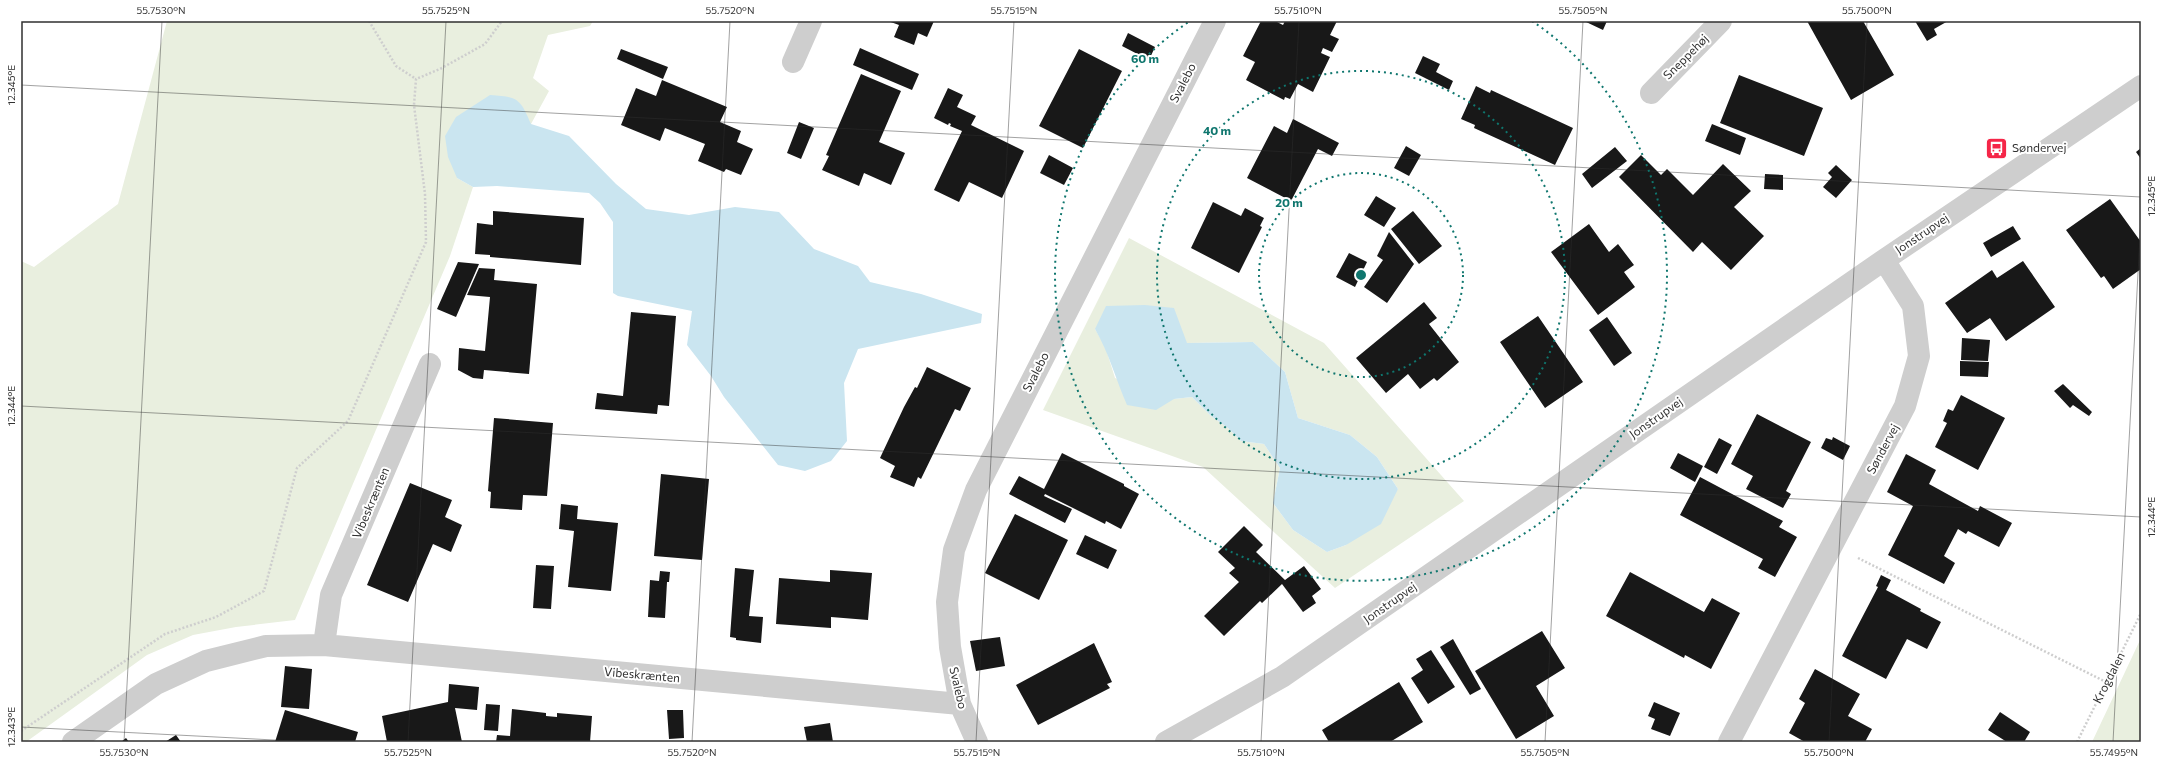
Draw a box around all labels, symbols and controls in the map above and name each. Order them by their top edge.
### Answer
text: 55.7530°N [136,4,186,16]
text: 55.7525°N [422,4,470,16]
text: 55.7520°N [706,4,754,16]
text: 55.7515°N [991,4,1037,16]
text: 55.7510°N [1274,4,1322,16]
text: 55.7505°N [1558,4,1608,16]
text: 55.7500°N [1842,4,1892,16]
street label: Sneppehøj [1660,31,1711,82]
text: 60 m [1131,51,1159,65]
street label: Svalebo [1166,60,1198,105]
text: 12.345°E [5,65,17,105]
text: 40 m [1203,123,1231,137]
bus stop icon: Søndervej [1984,135,2010,161]
place label: Søndervej [2012,140,2066,154]
text: 12.345°E [2145,176,2157,216]
text: 20 m [1275,195,1303,209]
street label: Jonstrupvej [1892,210,1951,257]
centre of rings [1354,268,1368,282]
street label: Svalebo [1019,349,1051,394]
text: 12.344°E [5,386,17,426]
street label: Jonstrupvej [1626,394,1685,441]
street label: Søndervej [1863,421,1901,476]
street label: Vibeskrænten [349,465,391,540]
text: 12.344°E [2145,497,2157,537]
street label: Jonstrupvej [1360,579,1419,626]
street label: Krogdalen [2089,650,2127,706]
street label: Vibeskrænten [604,664,681,684]
street label: Svalebo [947,665,971,710]
text: 12.343°E [5,707,17,747]
text: 55.7530°N [99,746,149,758]
text: 55.7525°N [384,746,432,758]
text: 55.7520°N [668,746,716,758]
text: 55.7515°N [954,746,1000,758]
text: 55.7510°N [1237,746,1285,758]
text: 55.7505°N [1520,746,1570,758]
text: 55.7500°N [1804,746,1854,758]
text: 55.7495°N [2090,746,2138,758]

